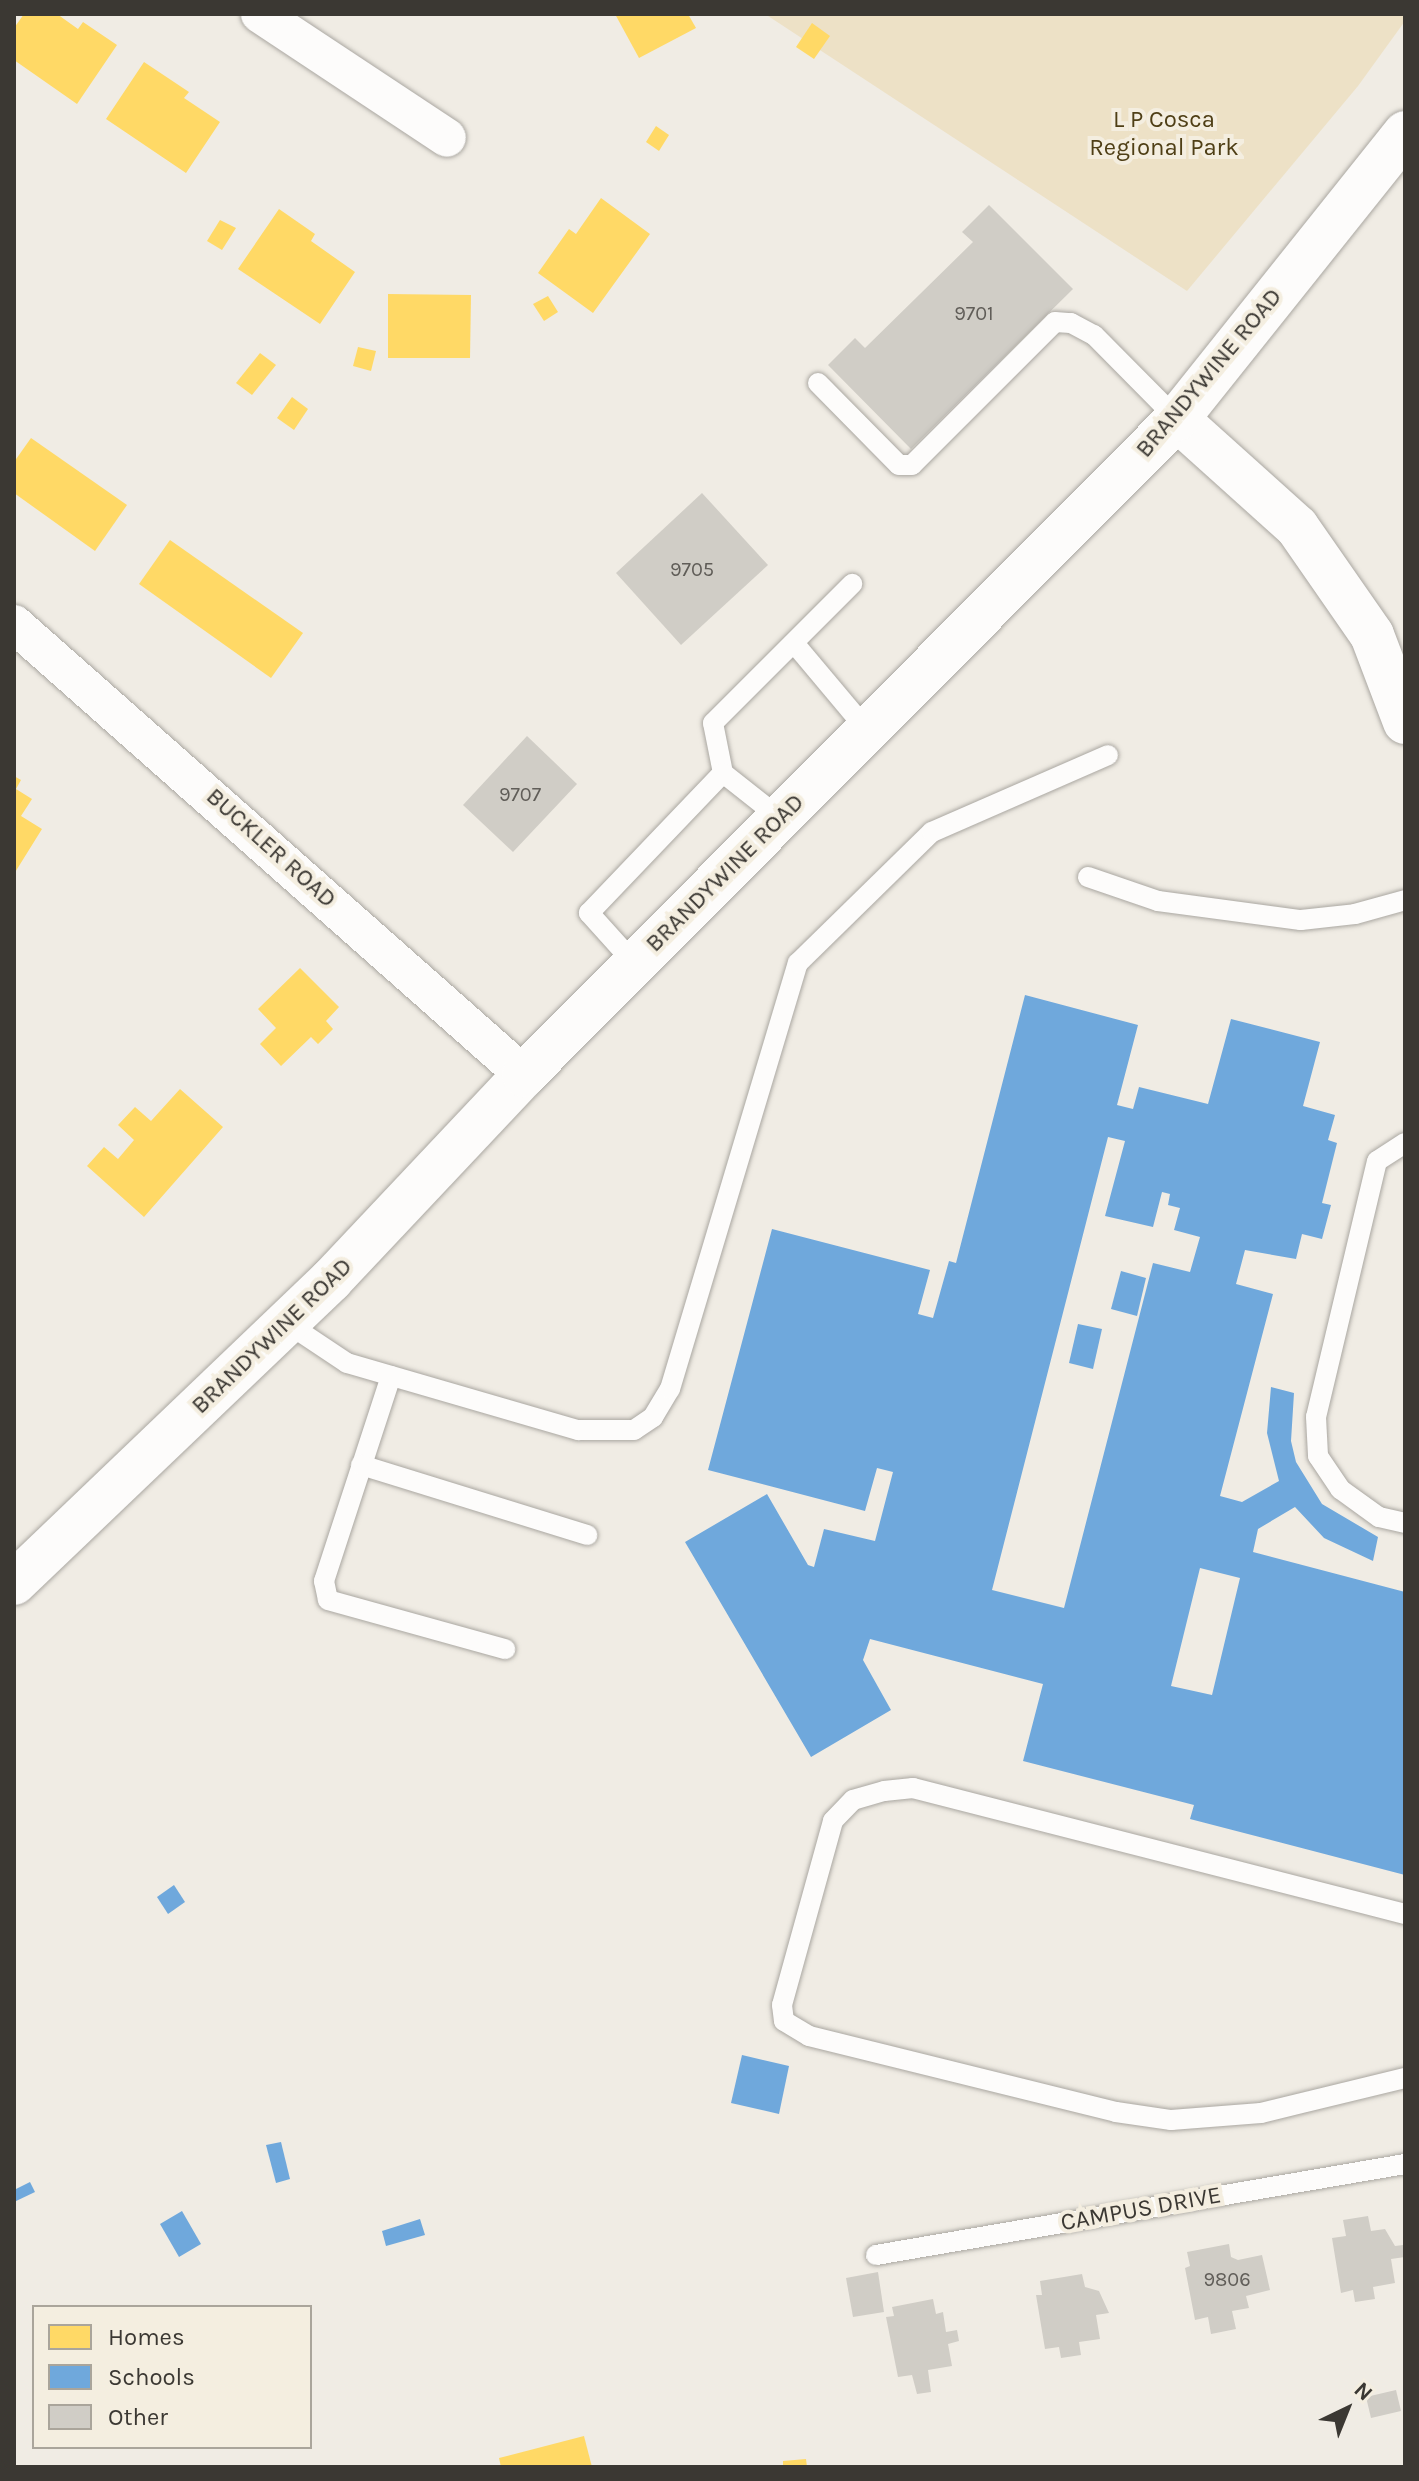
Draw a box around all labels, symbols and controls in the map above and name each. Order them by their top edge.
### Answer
park label: L P Cosca Regional Park [1089,106,1239,162]
street label: BRANDYWINE ROAD [1130,283,1288,463]
house number: 9701 [954,301,994,325]
house number: 9705 [670,557,714,581]
street label: BUCKLER ROAD [200,782,342,914]
house number: 9707 [499,782,541,806]
street label: BRANDYWINE ROAD [640,788,810,958]
street label: BRANDYWINE ROAD [186,1252,358,1420]
street label: CAMPUS DRIVE [1059,2181,1223,2237]
house number: 9806 [1203,2267,1251,2291]
legend [32,2305,312,2449]
text: Homes [108,2323,185,2351]
text: Schools [108,2363,195,2391]
north arrow [1307,2369,1387,2449]
text: N [1349,2377,1378,2406]
text: Other [108,2403,168,2431]

